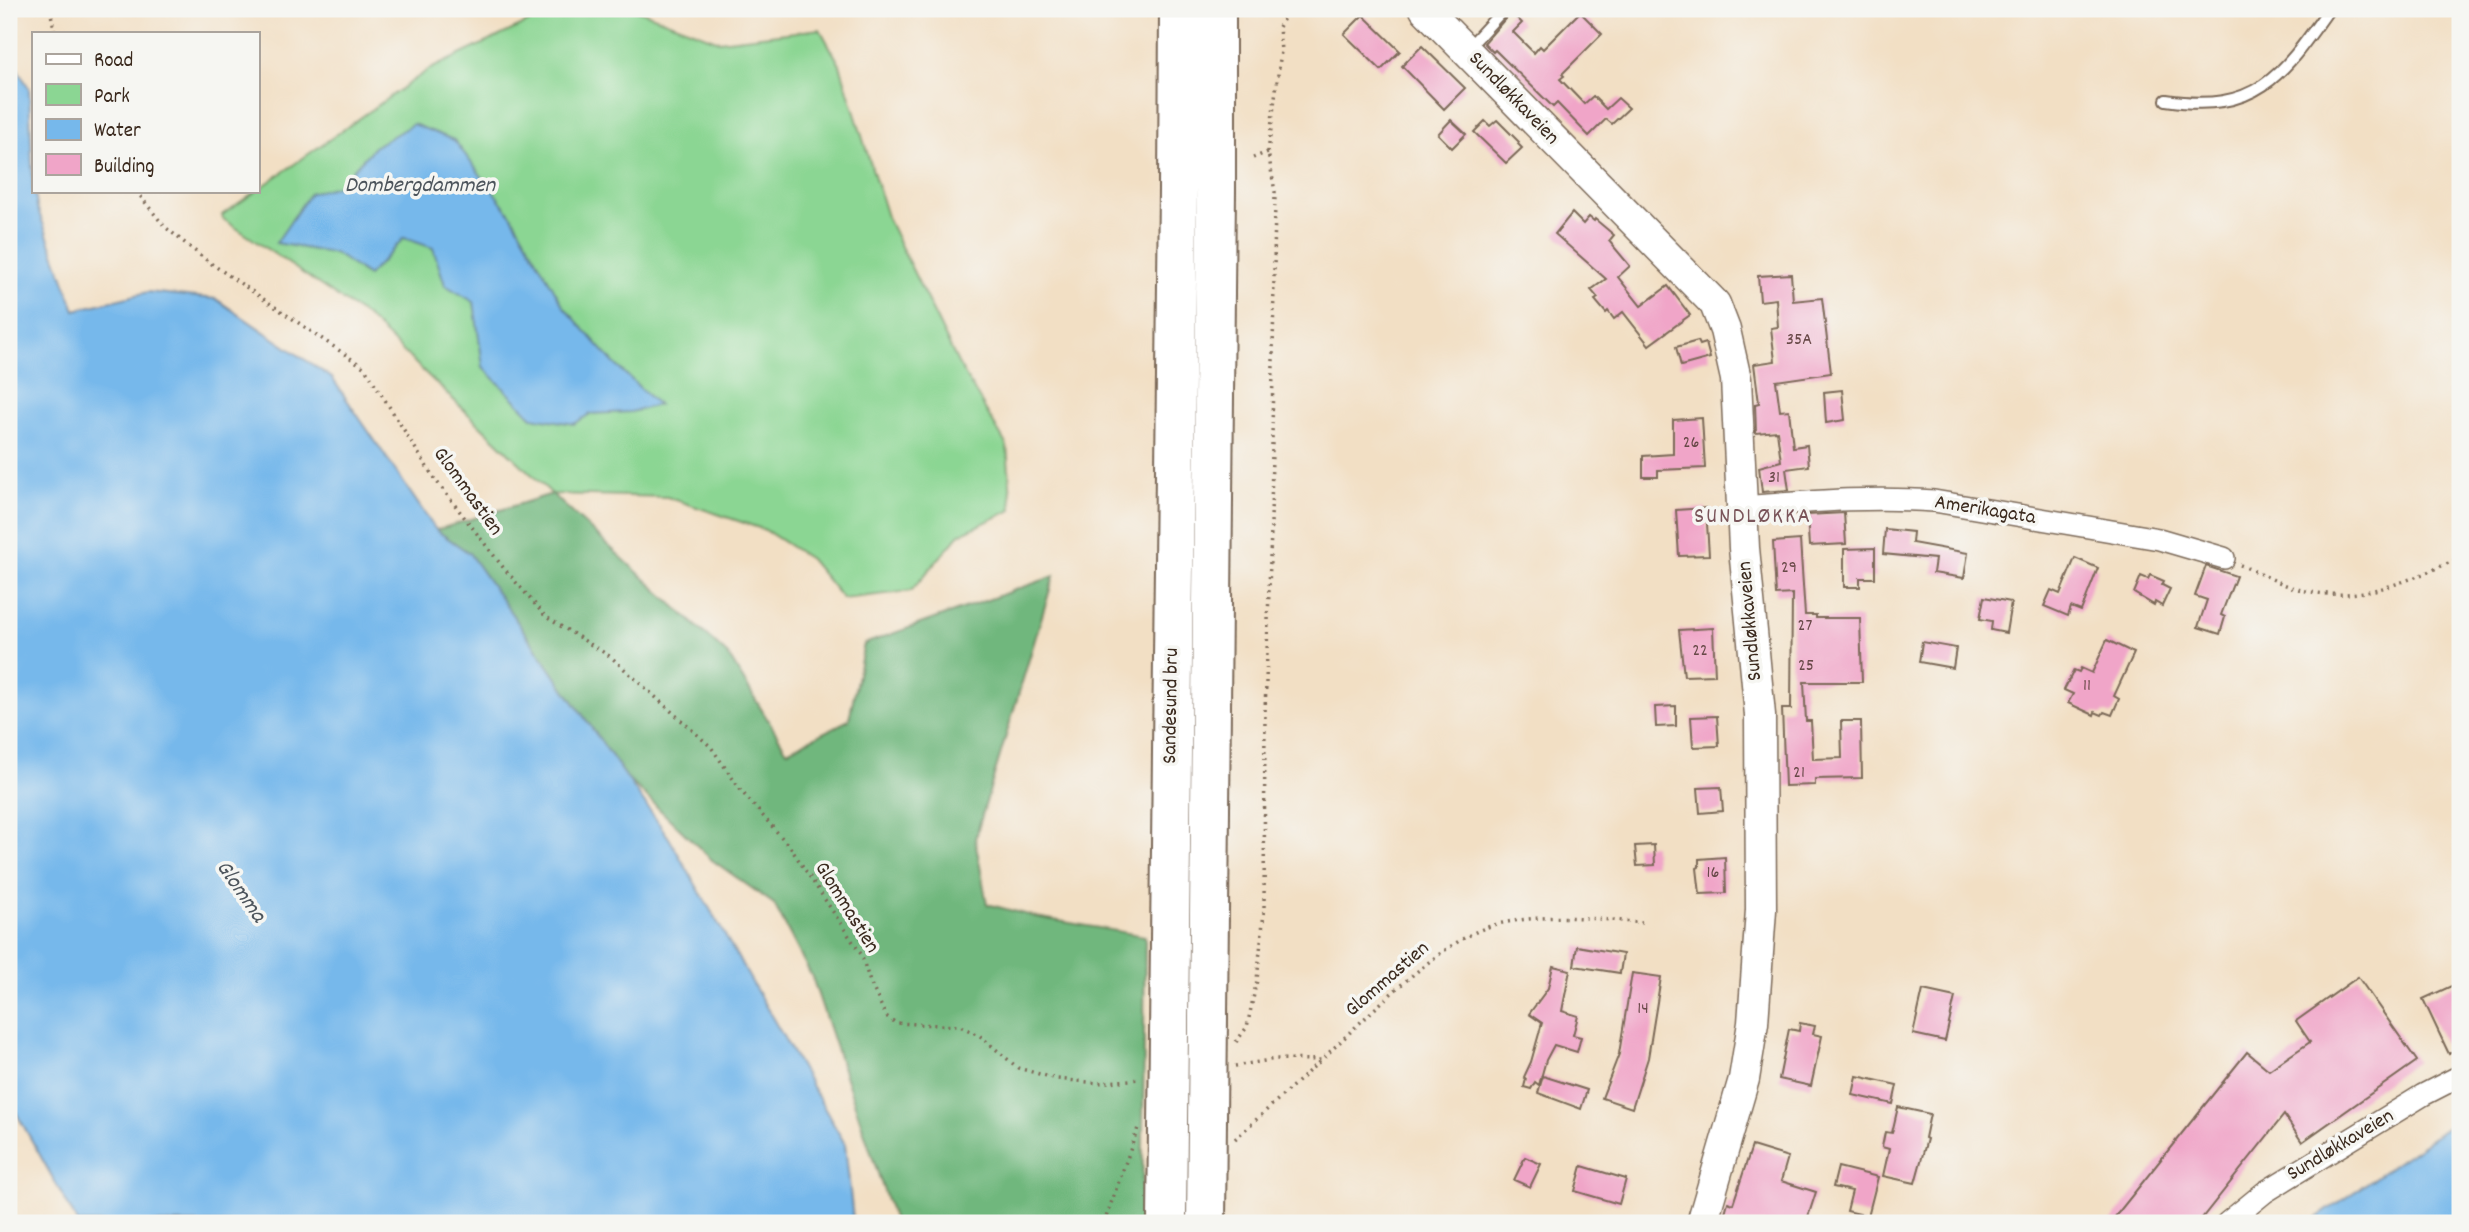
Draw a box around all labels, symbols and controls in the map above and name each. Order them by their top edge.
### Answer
legend [32,32,259,192]
street label: Sundløkkaveien [1461,45,1565,153]
text: Road [94,47,133,77]
text: Park [94,83,130,113]
text: Water [94,117,141,147]
text: Building [94,153,154,183]
water label: Dombergdammen [345,170,497,203]
house number: 35A [1786,328,1812,353]
house number: 26 [1683,431,1699,456]
street label: Glommastien [425,442,509,542]
house number: 31 [1768,466,1780,491]
street label: Amerikagata [1932,488,2039,534]
district label: SUNDLØKKA [1694,501,1812,534]
house number: 29 [1781,556,1797,581]
street label: Sundløkkaveien [1731,560,1771,682]
house number: 27 [1798,614,1812,639]
house number: 22 [1692,639,1708,664]
street label: Sandesund bru [1156,648,1188,764]
house number: 25 [1798,654,1814,679]
house number: 11 [2083,674,2091,699]
house number: 21 [1793,761,1805,786]
water label: Glomma [206,854,274,931]
street label: Glommastien [806,856,886,960]
house number: 16 [1707,861,1719,886]
street label: Glommastien [1339,935,1437,1025]
house number: 14 [1637,997,1649,1022]
street label: Sundløkkaveien [2282,1102,2400,1190]

